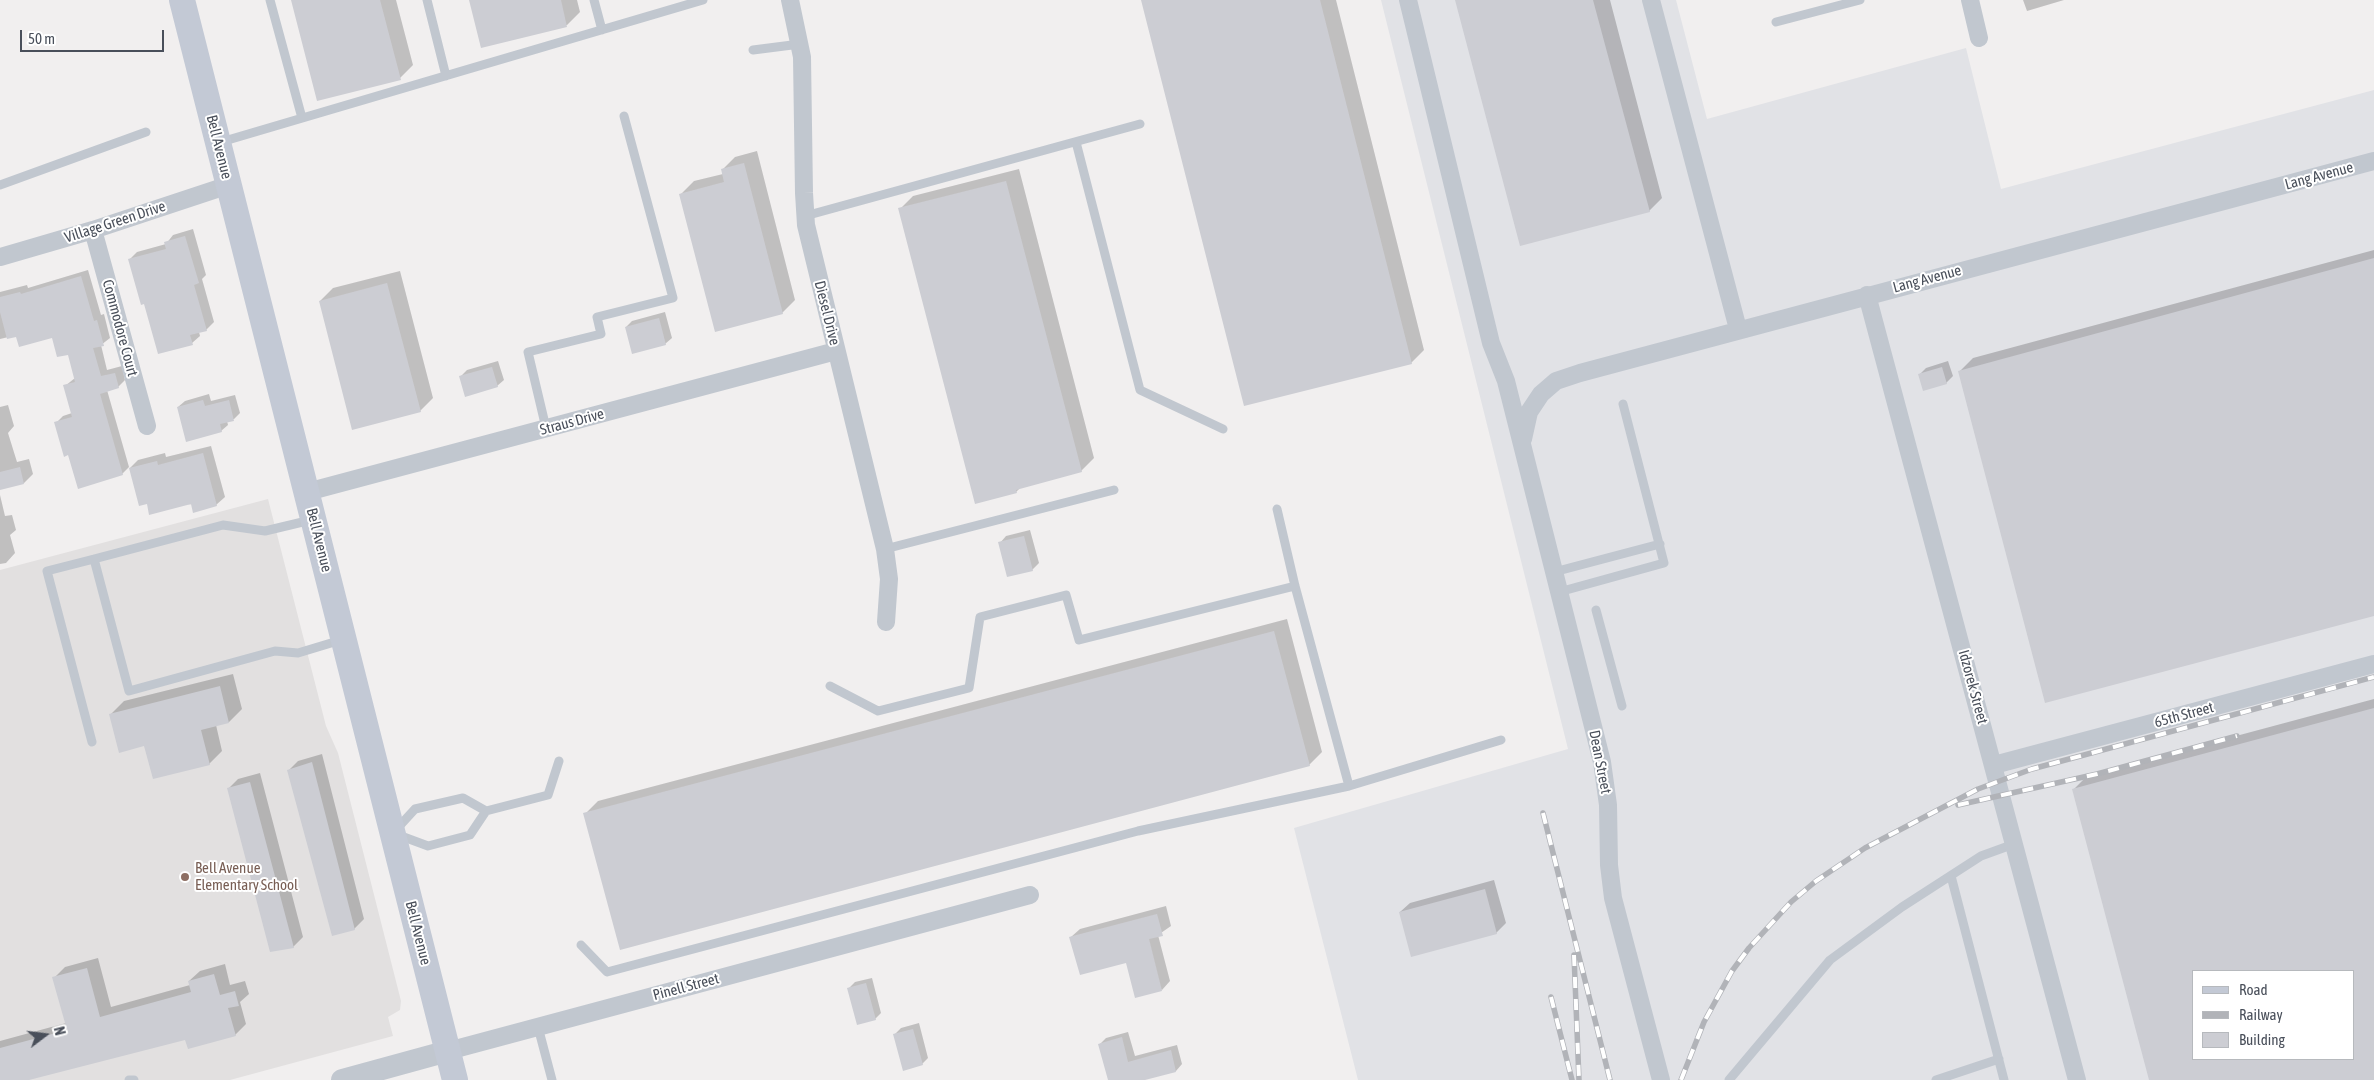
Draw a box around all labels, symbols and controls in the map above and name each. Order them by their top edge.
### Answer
scale bar [22,20,166,52]
text: 50 m [28,30,55,47]
street label: Bell Avenue [202,113,236,181]
street label: Lang Avenue [2283,158,2355,194]
street label: Village Green Drive [62,197,168,247]
street label: Lang Avenue [1891,261,1963,297]
street label: Commodore Court [98,278,142,378]
street label: Diesel Drive [810,279,844,347]
street label: Straus Drive [538,405,606,439]
street label: Bell Avenue [302,506,336,574]
street label: Idzorek Street [1954,648,1992,726]
street label: 65th Street [2152,698,2216,732]
street label: Dean Street [1585,729,1615,795]
place label: Bell Avenue Elementary School [195,859,298,894]
marker: Bell Avenue Elementary School [179,871,191,883]
street label: Bell Avenue [401,899,435,967]
street label: Pinell Street [651,970,721,1004]
legend [2192,970,2354,1060]
text: Road [2239,981,2268,998]
text: Railway [2239,1006,2283,1023]
north arrow [20,1010,70,1060]
text: N [51,1025,68,1037]
text: Building [2239,1031,2285,1048]

